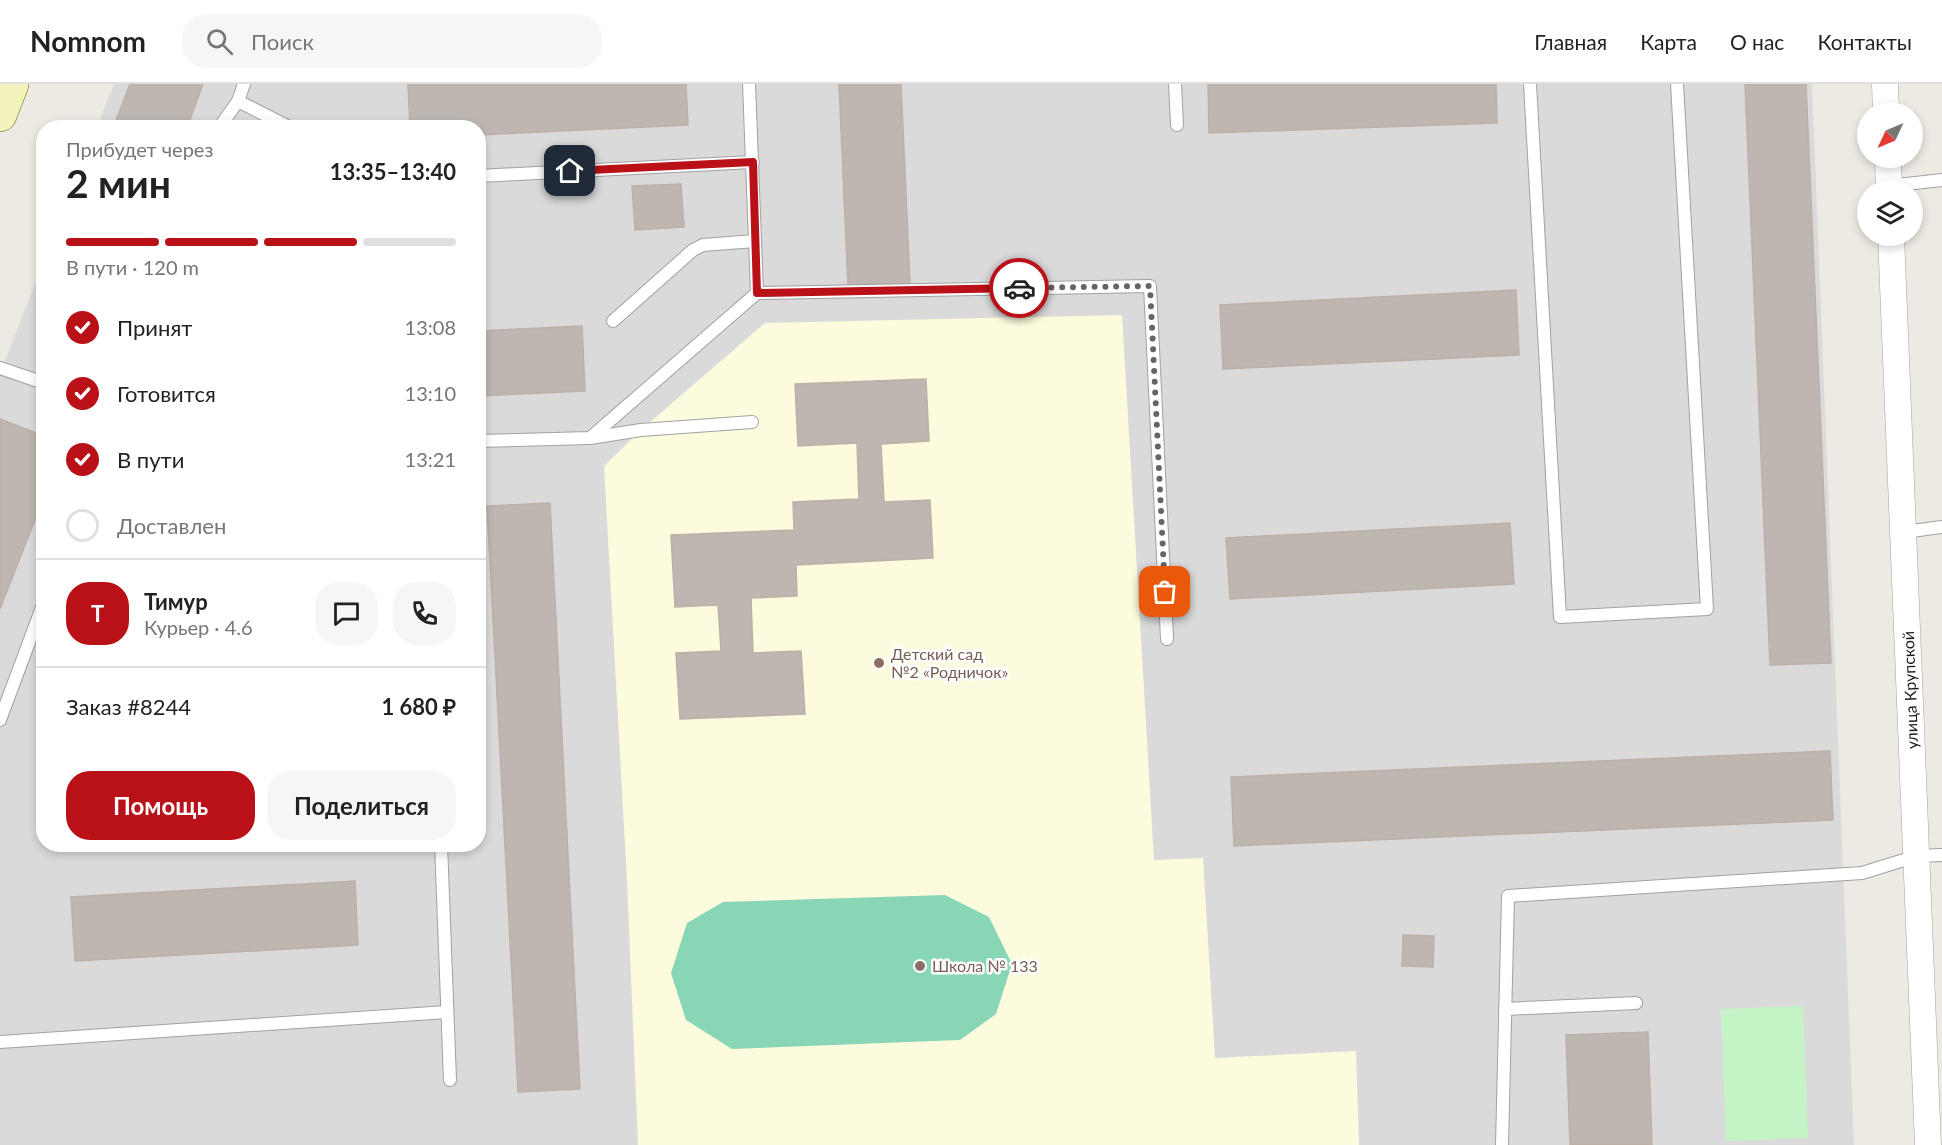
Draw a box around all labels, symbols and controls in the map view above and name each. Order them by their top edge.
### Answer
search box [182,14,602,68]
text: Nomnom [30,24,146,58]
icon: search [203,25,236,58]
text: Поиск [251,28,314,55]
text: Главная [1534,29,1607,54]
text: Карта [1640,29,1697,54]
text: О нас [1730,29,1784,54]
text: Контакты [1817,29,1912,54]
north arrow [1857,102,1923,168]
map controls [1857,102,1923,246]
text: Прибудет через [66,137,213,161]
pin [544,145,595,196]
icon: home [553,154,586,187]
text: 13:35–13:40 [330,158,456,185]
text: 2 мин [66,160,171,206]
button: layers [1857,180,1923,246]
text: В пути · 120 m [66,255,199,279]
courier [989,258,1049,318]
icon: car [1003,272,1036,305]
icon: check [66,311,99,344]
text: Принят [117,314,192,341]
text: 13:08 [405,315,456,339]
icon: check [66,377,99,410]
text: Готовится [117,380,216,407]
text: 13:10 [405,381,456,405]
icon: check [66,443,99,476]
text: В пути [117,446,184,473]
text: 13:21 [405,447,456,471]
text: Доставлен [117,512,226,539]
pin [1139,566,1190,617]
icon: bag [1148,575,1181,608]
button: chat [315,582,378,645]
button: phone [393,582,456,645]
text: Тимур [144,588,208,615]
text: Т [91,600,104,627]
text: Курьер · 4.6 [144,615,253,639]
street label: улица Крупской [1898,631,1921,749]
place label: Детский сад №2 «Родничок» [891,644,1008,681]
marker: Детский сад №2 «Родничок» [872,656,886,670]
text: Заказ #8244 [66,693,191,720]
text: 1 680 ₽ [381,693,456,720]
button: Помощь [66,771,255,840]
button: Поделиться [267,771,456,840]
place label: Школа № 133 [932,956,1038,975]
marker: Школа № 133 [913,959,927,973]

